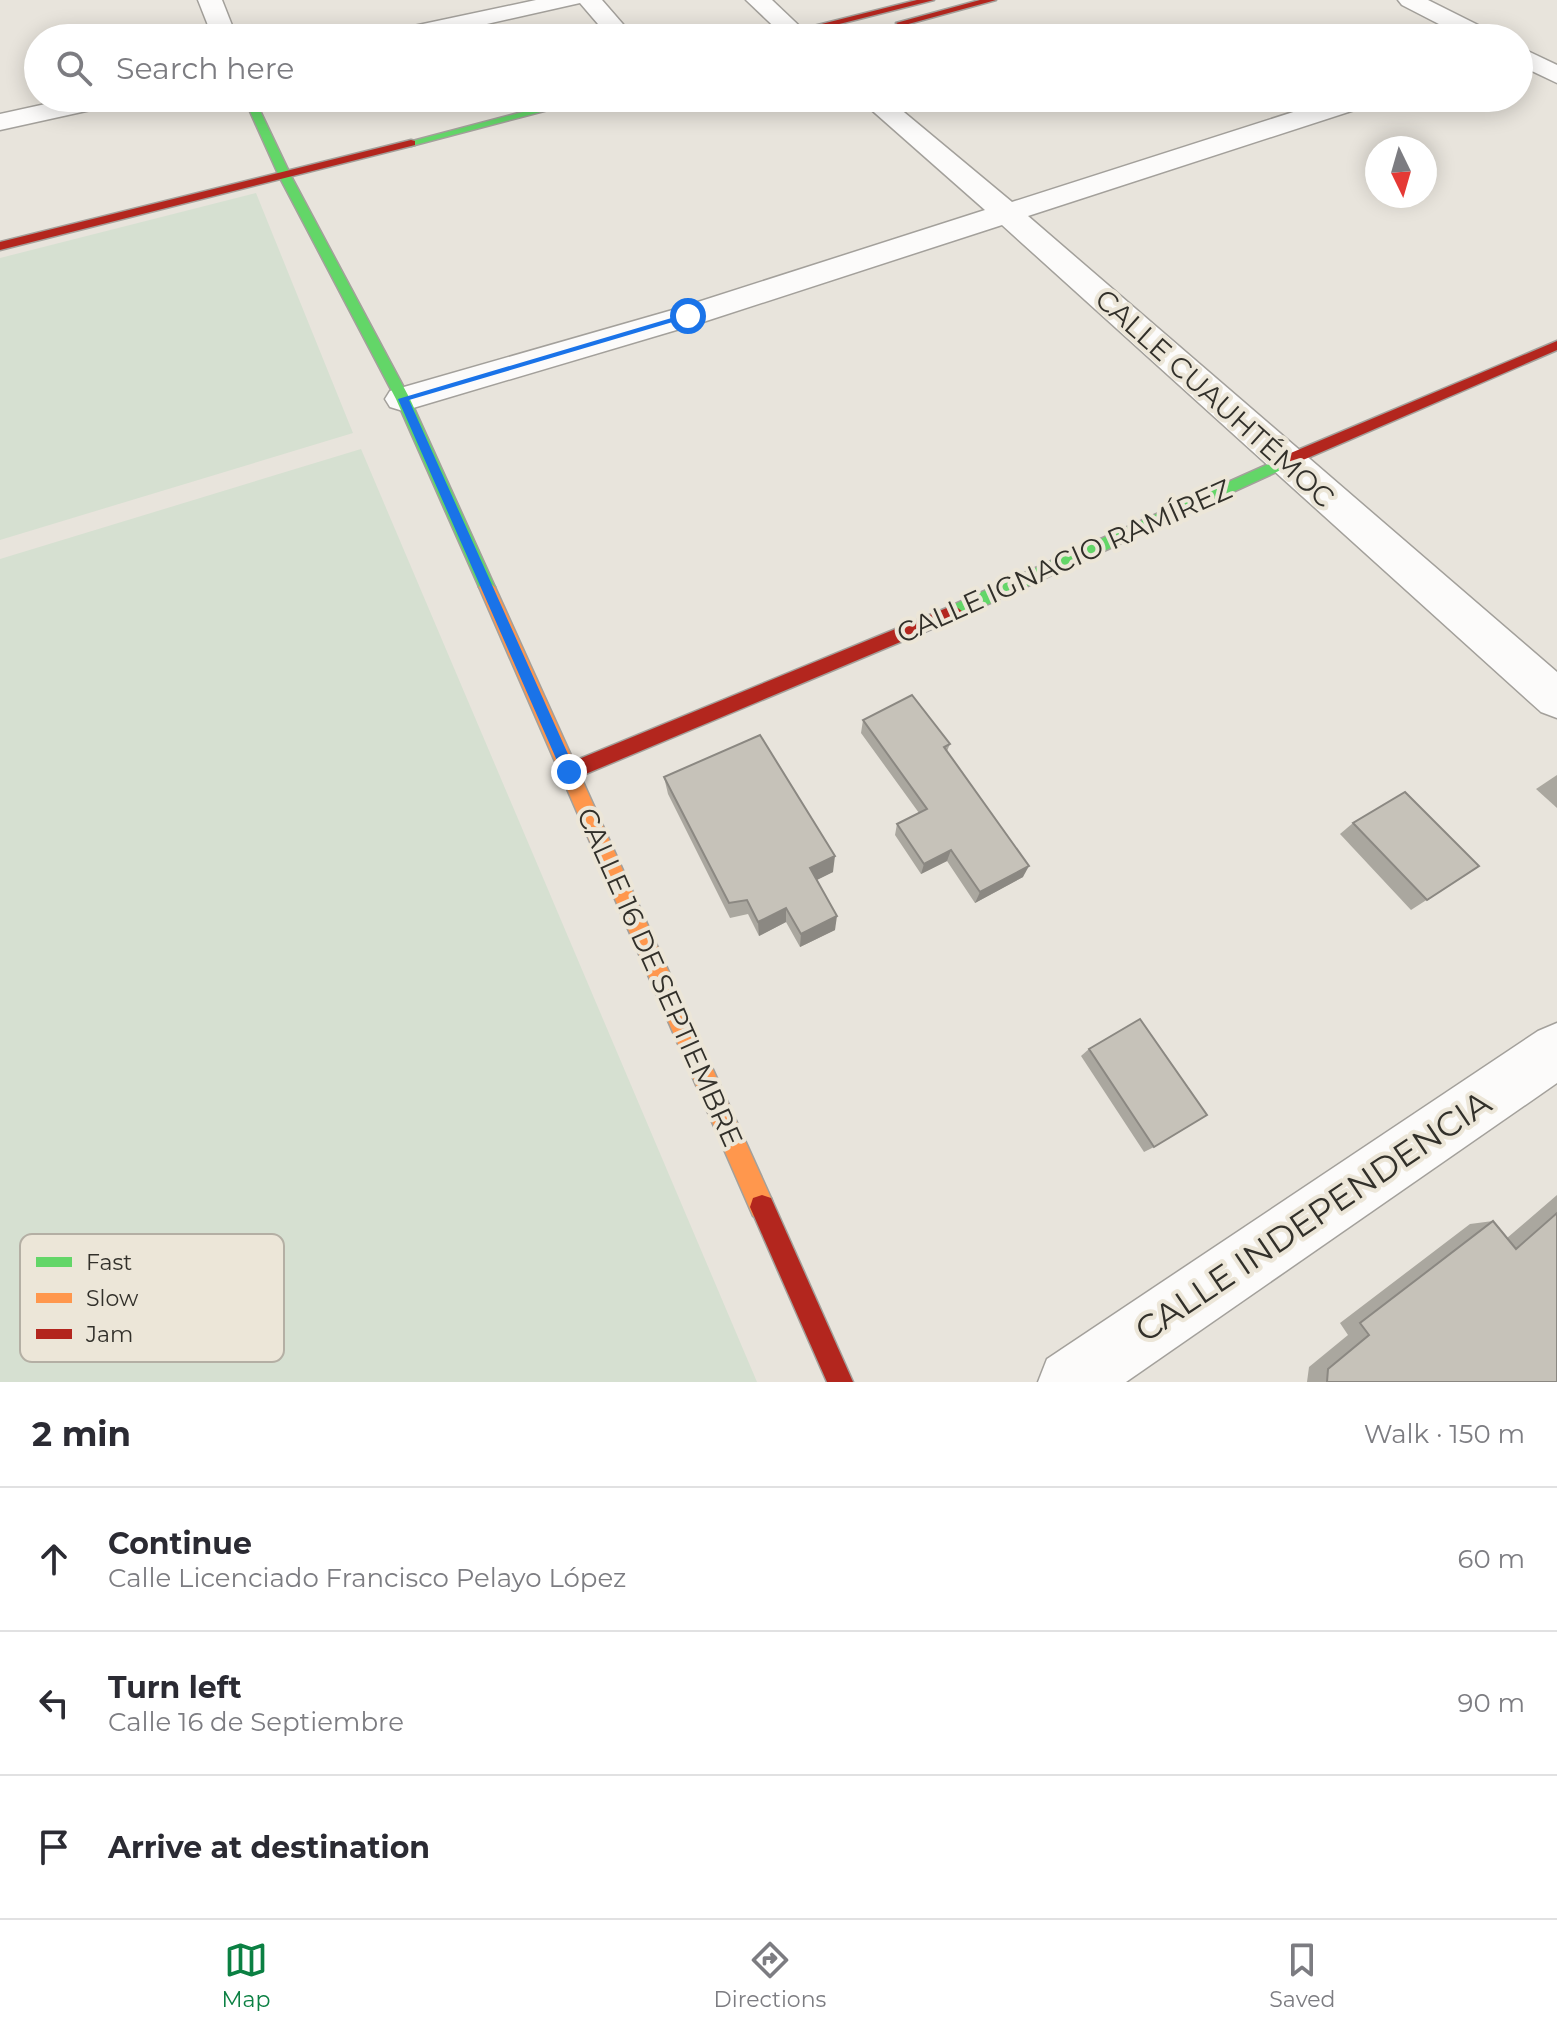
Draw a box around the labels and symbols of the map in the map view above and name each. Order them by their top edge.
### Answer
north arrow [1365,136,1437,208]
street label: CALLE CUAUHTÉMOC [1089,282,1341,514]
route start [670,298,706,334]
street label: CALLE IGNACIO RAMÍREZ [891,472,1237,650]
route end [551,754,587,790]
street label: CALLE 16 DE SEPTIEMBRE [570,802,750,1152]
street label: CALLE INDEPENDENCIA [1127,1081,1499,1351]
legend [20,1234,284,1362]
text: Fast [86,1249,132,1276]
text: Slow [86,1285,139,1312]
text: Jam [85,1321,133,1348]

